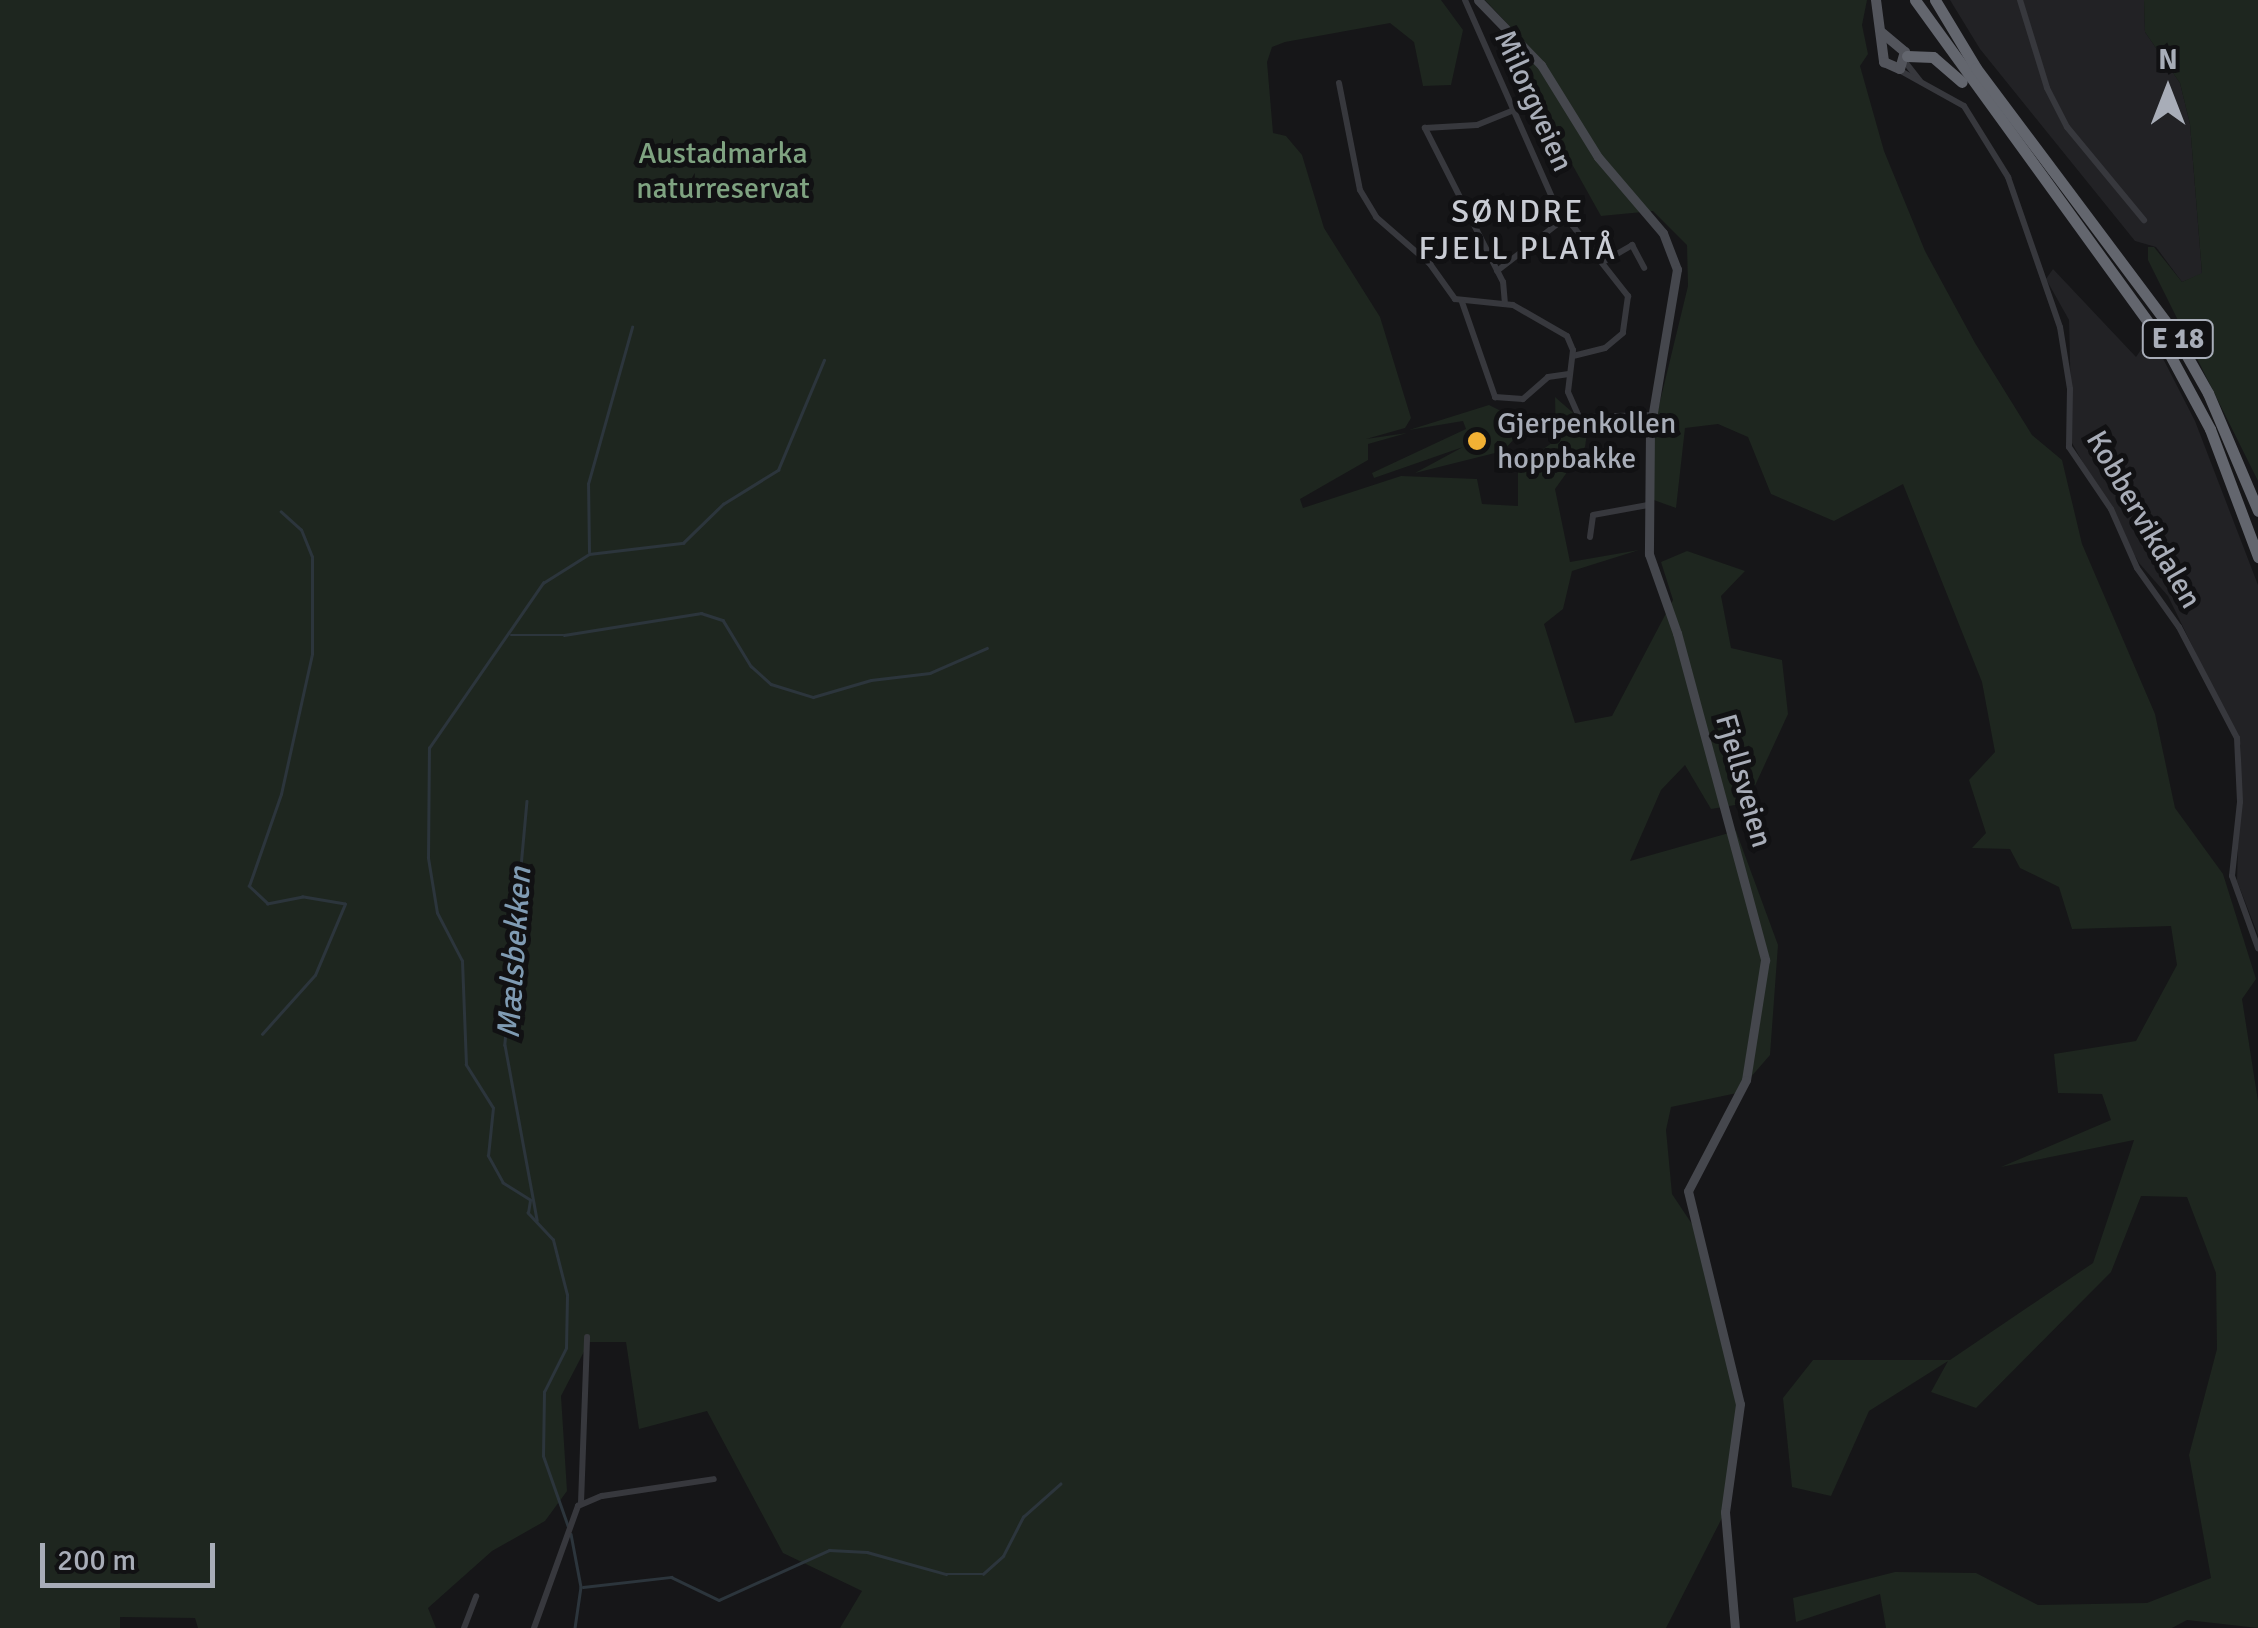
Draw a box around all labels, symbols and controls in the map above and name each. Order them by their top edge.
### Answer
street label: Milorgveien [1486,25,1580,177]
north arrow [2118,40,2218,140]
text: N [2158,43,2178,77]
park label: Austadmarka naturreservat [636,136,810,206]
district label: SØNDRE FJELL PLATÅ [1418,194,1618,269]
road number: E 18 [2140,316,2216,362]
place label: Gjerpenkollen hoppbakke [1497,406,1676,476]
street label: Kobbervikdalen [2078,425,2208,615]
marker: Gjerpenkollen hoppbakke [1466,430,1488,452]
street label: Fjellsveien [1707,710,1779,852]
water label: Mælsbekken [490,866,540,1040]
scale bar [45,1523,220,1585]
text: 200 m [57,1542,136,1579]

